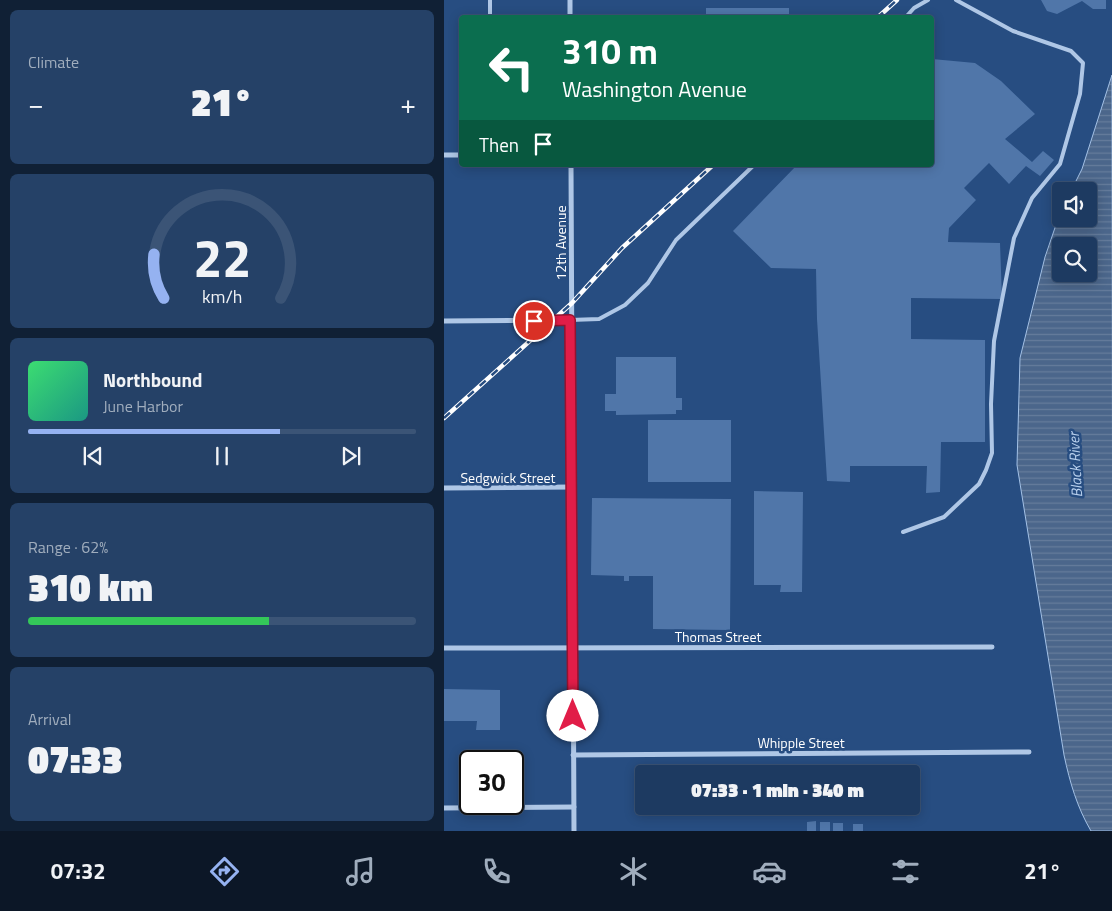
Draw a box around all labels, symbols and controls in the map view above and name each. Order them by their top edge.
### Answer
text: 310 m [562,24,658,78]
icon: left [479,35,544,100]
text: Climate [28,50,79,74]
text: Washington Avenue [562,72,747,106]
text: 21° [191,73,253,131]
text: − [28,82,44,125]
text: + [400,82,416,125]
text: Then [479,130,519,159]
icon: arrive [529,130,557,158]
map controls [1052,182,1097,282]
button: sound [1052,182,1097,227]
street label: 12th Avenue [550,206,571,280]
text: 22 [193,218,251,297]
button: search [1052,237,1097,282]
text: km/h [202,283,242,310]
pin [513,300,555,342]
icon: arrive [520,307,548,335]
text: Northbound [103,365,203,394]
text: June Harbor [103,394,183,418]
water label: Black River [1062,430,1088,498]
icon: previous [79,442,107,470]
icon: pause [208,442,236,470]
icon: next [337,442,365,470]
street label: Sedgwick Street [461,467,556,488]
text: Range · 62% [28,535,108,559]
text: 310 km [28,558,153,616]
street label: Thomas Street [675,626,761,647]
position arrow [546,689,598,741]
text: Arrival [28,707,71,731]
text: 07:33 [28,730,123,788]
street label: Whipple Street [757,732,845,753]
speed limit sign: 30 [459,750,524,815]
text: 07:33 · 1 min · 340 m [691,775,864,804]
text: 07:32 [51,854,106,888]
icon: directions [207,854,242,889]
icon: music [343,854,378,889]
icon: phone [479,854,514,889]
icon: climate [616,854,651,889]
icon: car [752,854,787,889]
icon: filters [888,854,923,889]
text: 21° [1024,854,1061,888]

